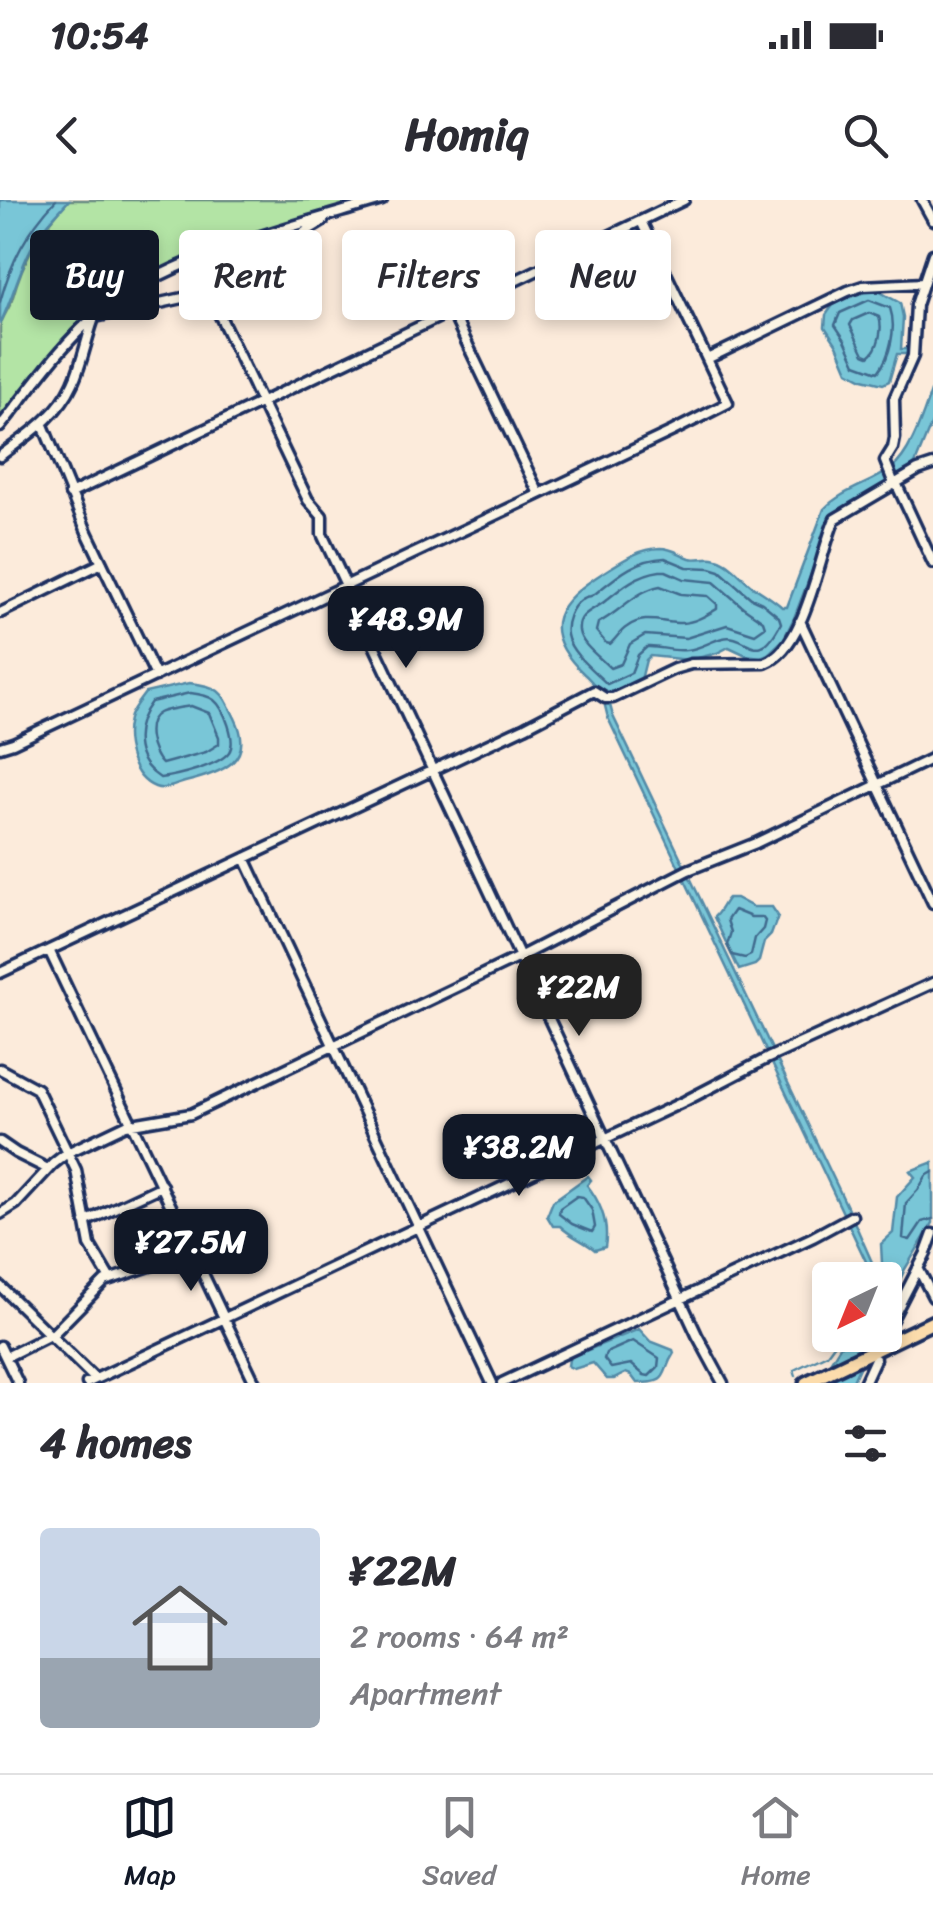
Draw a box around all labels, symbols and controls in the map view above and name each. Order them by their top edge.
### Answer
text: 10:54 [50,2,149,69]
text: Homiq [405,95,528,175]
icon: back [40,108,95,163]
icon: search [838,108,893,163]
chip: Buy [30,230,159,320]
chip: Rent [179,230,322,320]
chip: Filters [342,230,515,320]
chip: New [535,230,671,320]
pin: ¥48.9M [325,586,487,671]
text: ¥48.9M [350,590,462,647]
pin: ¥22M [520,954,638,1039]
text: ¥22M [539,958,619,1015]
pin: ¥38.2M [438,1114,600,1199]
text: ¥38.2M [465,1118,573,1175]
pin: ¥27.5M [110,1209,272,1294]
text: ¥27.5M [136,1213,246,1270]
north arrow [812,1262,902,1352]
map controls [812,1262,902,1352]
text: 4 homes [40,1406,192,1480]
icon: filters [838,1416,893,1471]
text: ¥22M [350,1534,456,1608]
icon: home [120,1568,240,1688]
text: 2 rooms · 64 m² [350,1608,569,1665]
text: Apartment [350,1665,501,1722]
tab: Map [122,1790,177,1899]
tab: Saved [422,1790,496,1899]
tab: Home [741,1790,811,1899]

